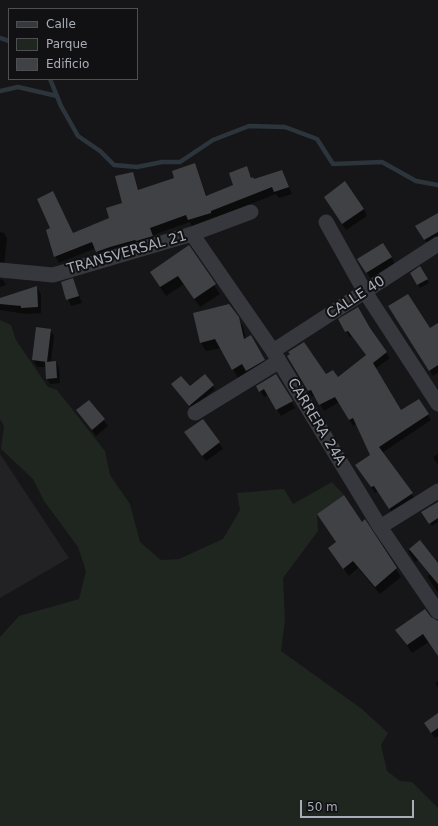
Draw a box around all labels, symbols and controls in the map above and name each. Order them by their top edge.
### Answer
legend [8,8,138,80]
text: Calle [46,17,76,31]
text: Parque [46,37,87,51]
text: Edificio [46,57,89,71]
street label: TRANSVERSAL 21 [65,228,189,278]
street label: CALLE 40 [324,273,388,323]
street label: CARRERA 24A [284,376,348,468]
scale bar [302,792,416,818]
text: 50 m [307,800,338,814]

